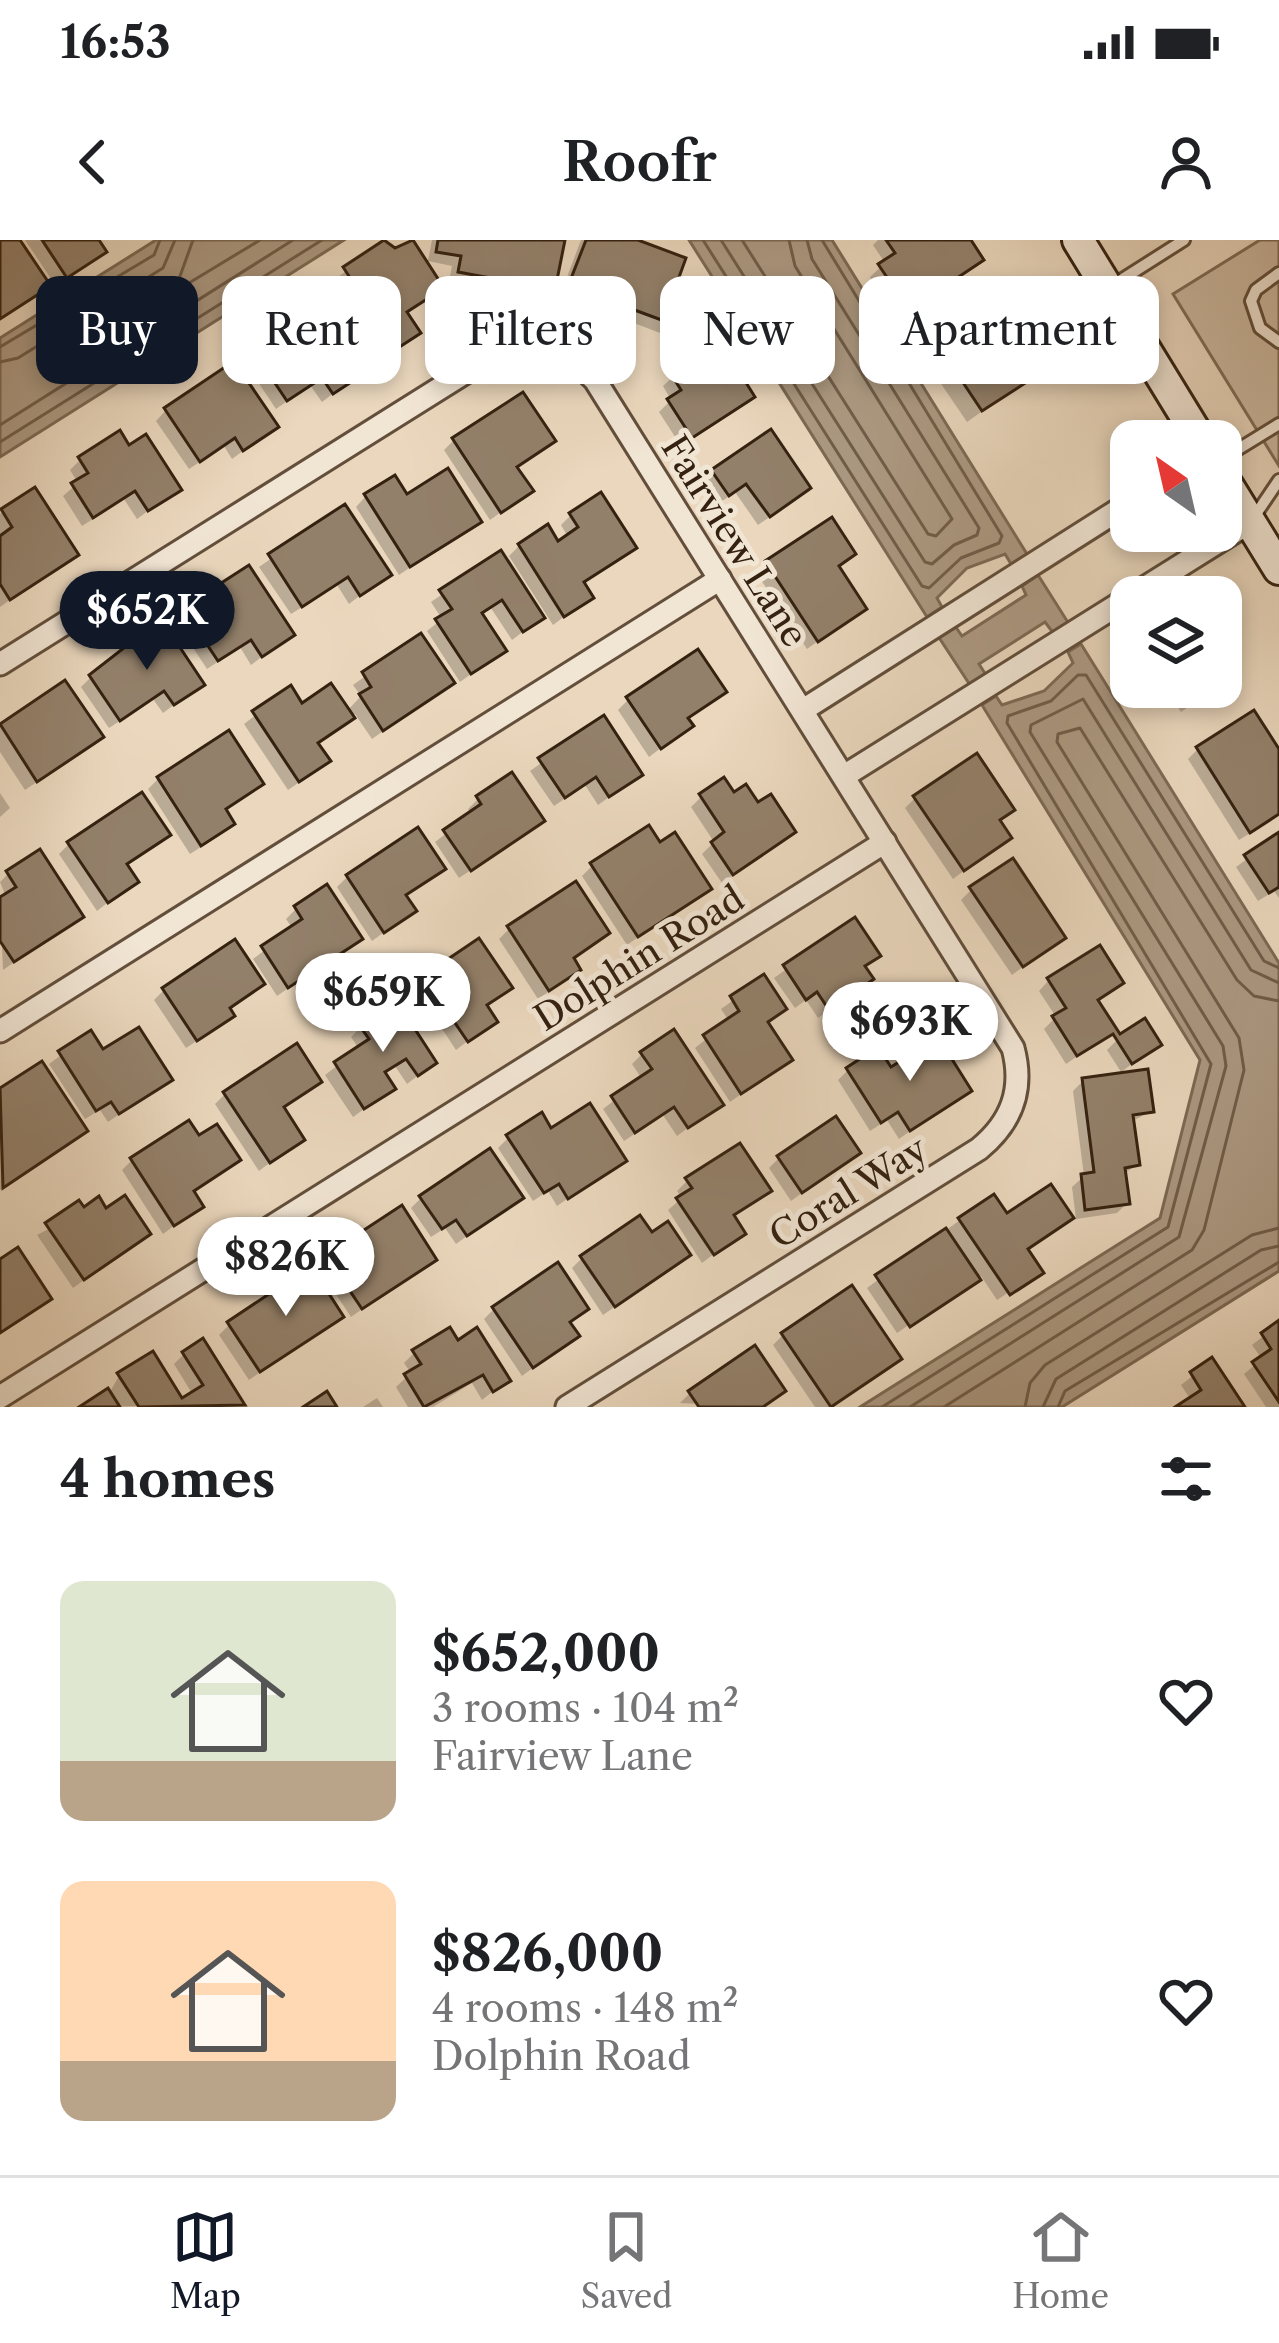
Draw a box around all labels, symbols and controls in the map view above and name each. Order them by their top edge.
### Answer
text: 16:53 [60,14,171,70]
icon: back [60,129,126,195]
text: Roofr [562,129,717,195]
icon: person [1153,129,1219,195]
chip: Buy [36,276,198,384]
chip: Rent [222,276,401,384]
chip: Filters [425,276,636,384]
chip: New [660,276,835,384]
chip: Apartment [859,276,1159,384]
north arrow [1110,420,1242,552]
map controls [1110,420,1242,708]
street label: Fairview Lane [653,427,817,655]
pin: $652K [63,571,231,673]
button: layers [1110,576,1242,708]
text: $652K [87,586,207,634]
street label: Dolphin Road [526,876,752,1040]
pin: $659K [299,953,467,1055]
text: $659K [322,968,444,1016]
pin: $693K [826,982,994,1084]
text: $693K [849,997,971,1045]
street label: Coral Way [761,1126,936,1258]
pin: $826K [202,1217,370,1319]
text: $826K [224,1232,348,1280]
icon: filters [1153,1446,1219,1512]
text: 4 homes [60,1448,275,1510]
text: $652,000 [432,1622,660,1684]
icon: home [156,1629,300,1773]
icon: heart [1153,1668,1219,1734]
text: 3 rooms · 104 m² [432,1684,739,1732]
text: Fairview Lane [432,1732,693,1780]
text: $826,000 [432,1922,663,1984]
icon: home [156,1929,300,2073]
icon: heart [1153,1968,1219,2034]
text: 4 rooms · 148 m² [432,1984,738,2032]
text: Dolphin Road [432,2032,691,2080]
tab: Map [170,2204,241,2317]
tab: Saved [581,2204,672,2317]
tab: Home [1012,2204,1109,2317]

